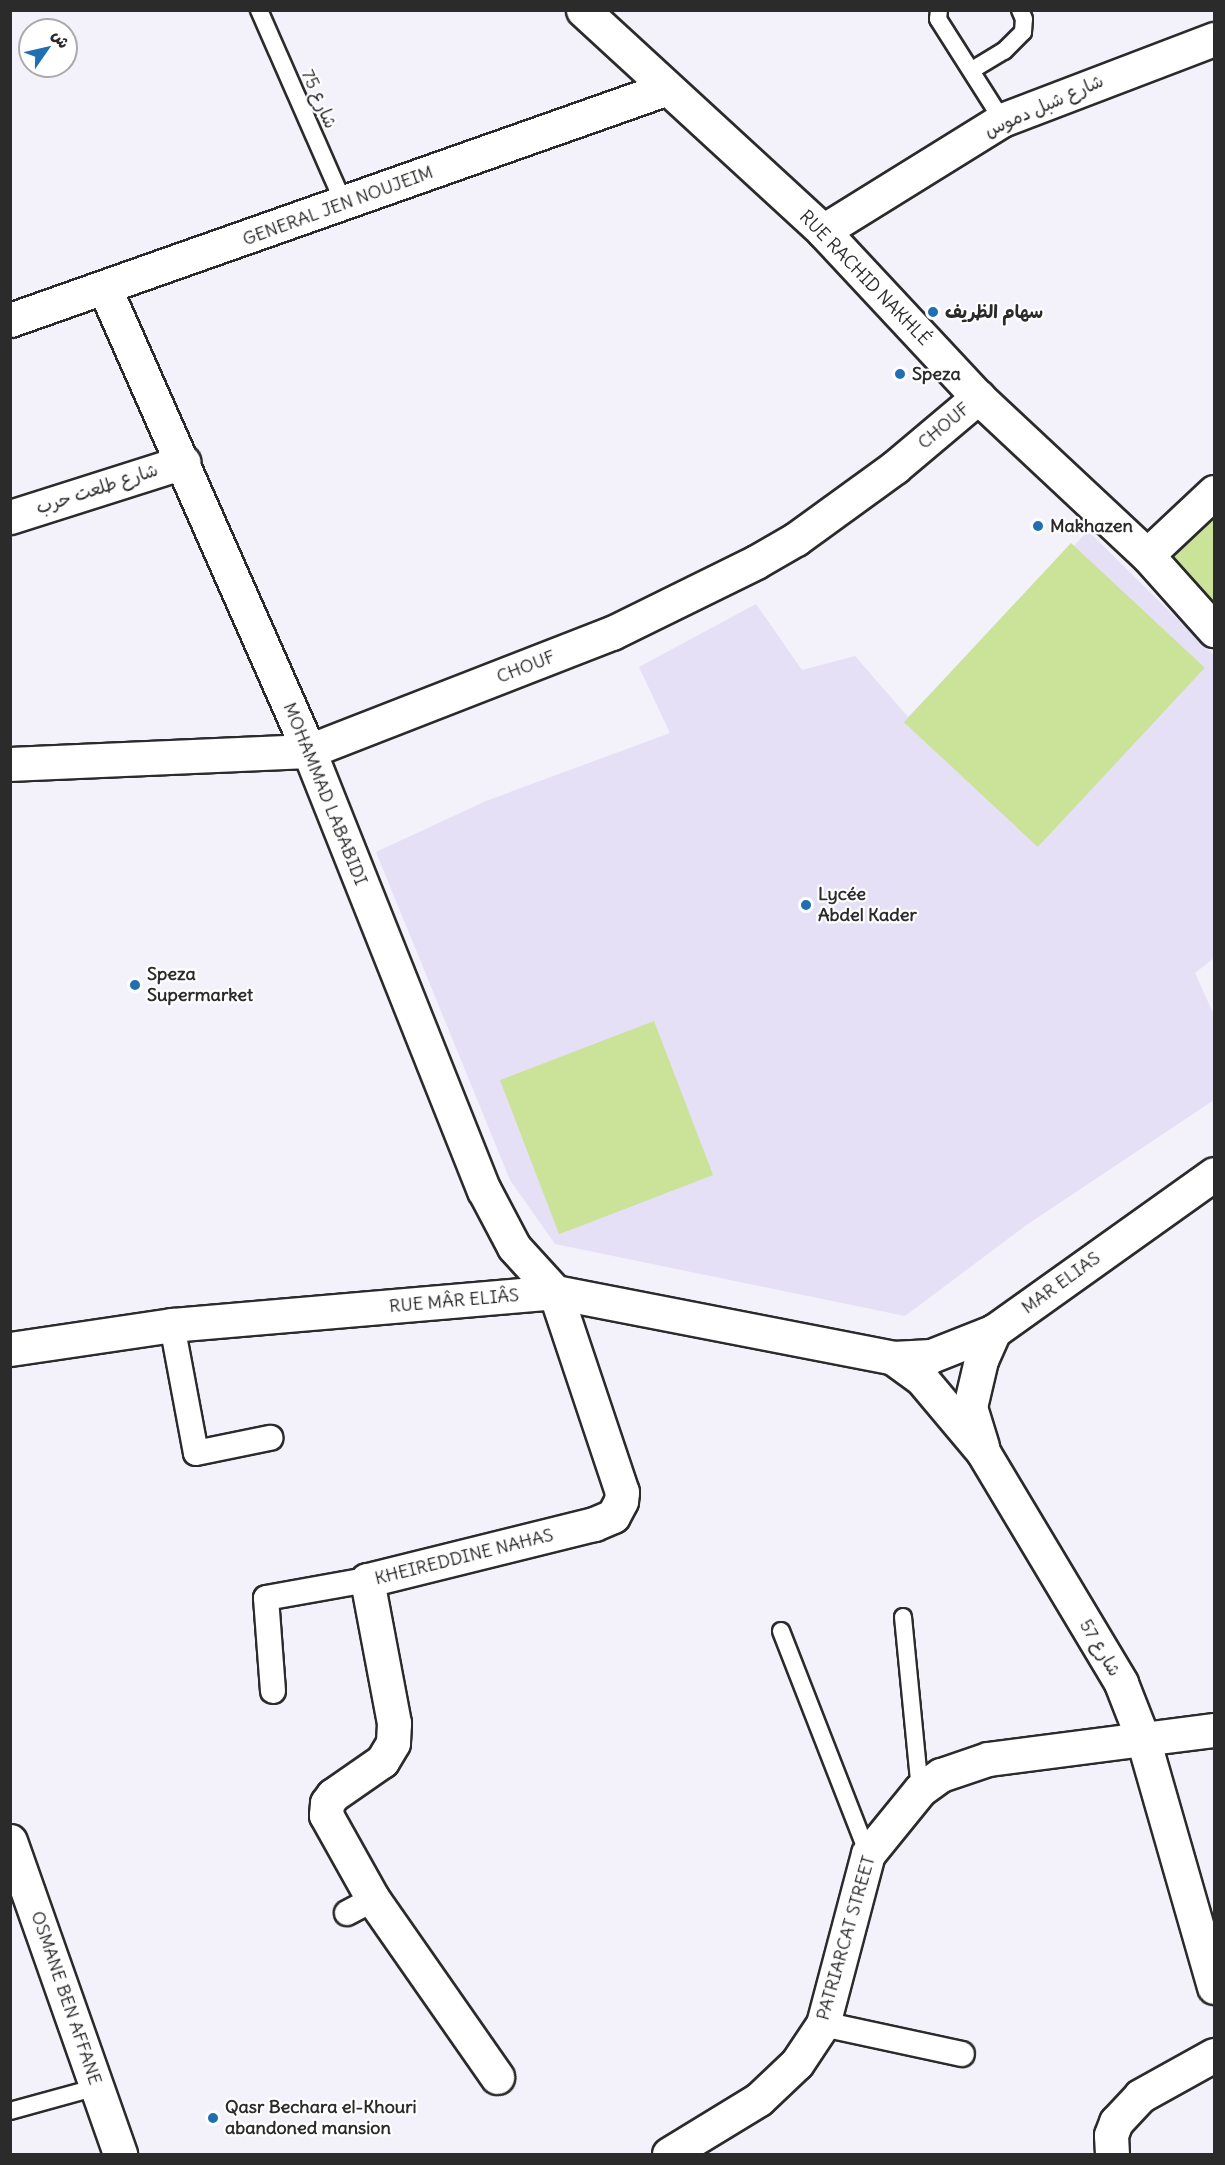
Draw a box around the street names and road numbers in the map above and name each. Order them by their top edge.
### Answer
street label: شارع 75 [296,66,342,132]
street label: شارع شبل دموس [981,70,1107,142]
street label: GENERAL JEN NOUJEIM [240,161,436,251]
street label: RUE RACHID NAKHLÉ [795,206,935,350]
street label: CHOUF [914,398,974,454]
street label: شارع طلعت حرب [33,459,161,519]
street label: CHOUF [494,646,558,688]
street label: MOHAMMAD LABABIDI [278,699,372,889]
street label: MAR ELIAS [1018,1247,1104,1319]
street label: RUE MÂR ELIÂS [388,1285,520,1317]
street label: KHEIREDDINE NAHAS [373,1524,555,1590]
street label: شارع 57 [1075,1616,1125,1680]
street label: PATRIARCAT STREET [812,1853,880,2023]
street label: OSMANE BEN AFFANE [26,1908,106,2088]

